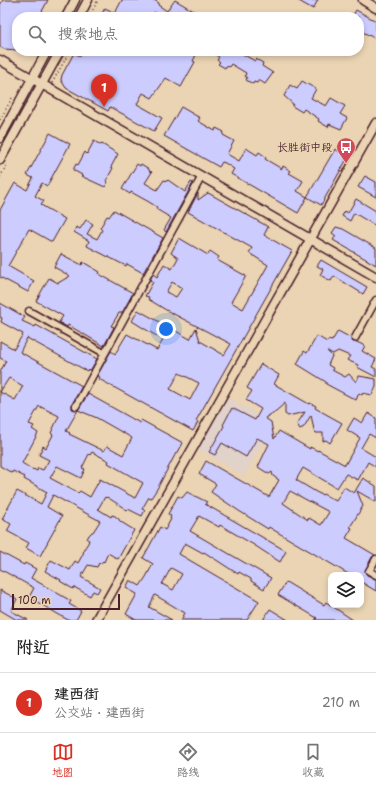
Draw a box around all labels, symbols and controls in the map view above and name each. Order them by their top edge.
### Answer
search box [12,12,364,56]
icon: search [26,23,48,45]
text: 搜索地点 [58,24,118,44]
pin: 1 [91,74,117,107]
bus stop icon: 长胜街中段 [335,136,357,164]
place label: 长胜街中段 [277,140,332,155]
your location [156,319,176,339]
map controls [328,572,364,608]
button: layers [328,572,364,608]
scale bar [12,592,120,611]
text: 100 m [18,593,51,608]
text: 附近 [16,636,50,658]
text: 建西街 [54,684,99,704]
text: 1 [26,694,32,711]
text: 210 m [322,694,360,711]
text: 公交站 · 建西街 [54,704,145,721]
tab: 地图 [52,741,74,780]
tab: 路线 [177,741,199,780]
tab: 收藏 [302,741,324,780]

